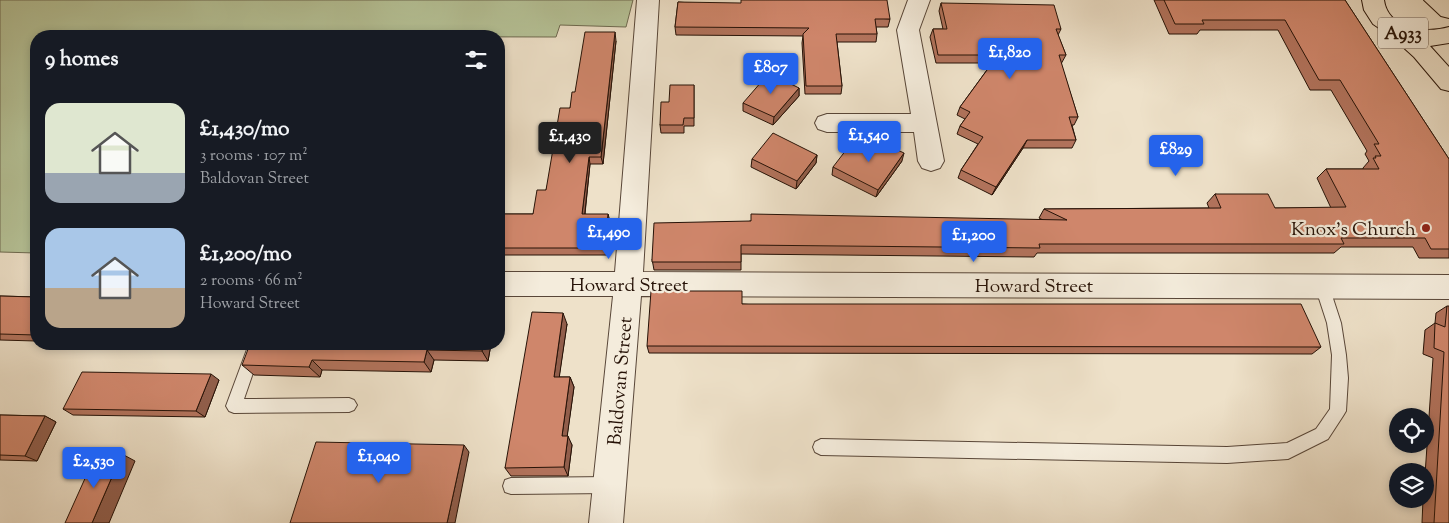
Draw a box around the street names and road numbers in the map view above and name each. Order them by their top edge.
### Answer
road number: A933 [1378,17,1428,48]
street label: Howard Street [570,273,689,300]
street label: Howard Street [975,274,1094,301]
street label: Baldovan Street [602,315,641,447]

